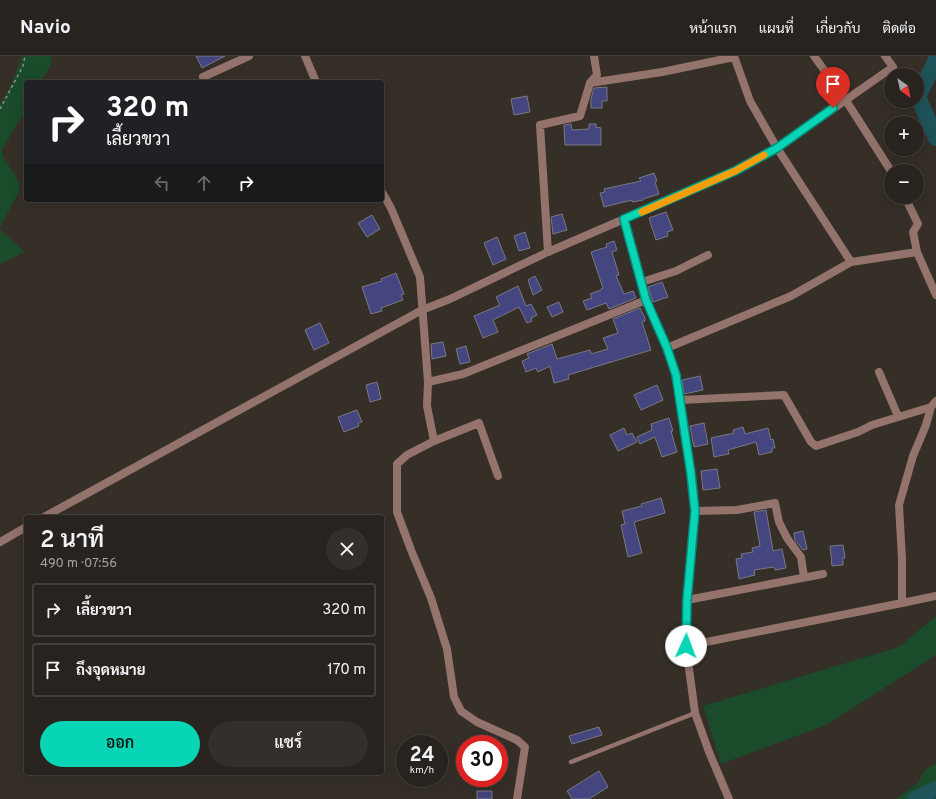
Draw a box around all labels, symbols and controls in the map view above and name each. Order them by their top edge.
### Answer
text: Navio [20,16,71,40]
text: หน้าแรก [689,21,737,38]
text: แผนที่ [759,21,794,38]
text: เกี่ยวกับ [816,21,860,38]
text: ติดต่อ [882,21,916,38]
pin [816,67,850,108]
north arrow [884,68,924,108]
map controls [884,68,924,204]
icon: arrive [822,73,844,95]
text: 320 m [106,91,189,127]
icon: right [40,96,92,148]
button: + [884,116,924,156]
text: เลี้ยวขวา [106,129,170,152]
button: − [884,164,924,204]
icon: left [151,172,173,194]
icon: ahead [193,172,215,194]
icon: right [235,172,257,194]
text: 2 นาที [40,526,104,556]
button: close [326,528,368,570]
text: 490 m · 07:56 [40,556,117,572]
icon: right [42,599,64,621]
text: 320 m [322,601,366,620]
text: เลี้ยวขวา [76,602,132,621]
position arrow [665,625,707,667]
icon: arrive [42,659,64,681]
text: 170 m [327,661,366,680]
text: ถึงจุดหมาย [76,662,146,681]
button: ออก [40,721,200,767]
button: แชร์ [208,721,368,767]
speed limit sign: 30 [456,735,508,787]
text: 24 [409,743,435,769]
text: km/h [410,764,434,777]

